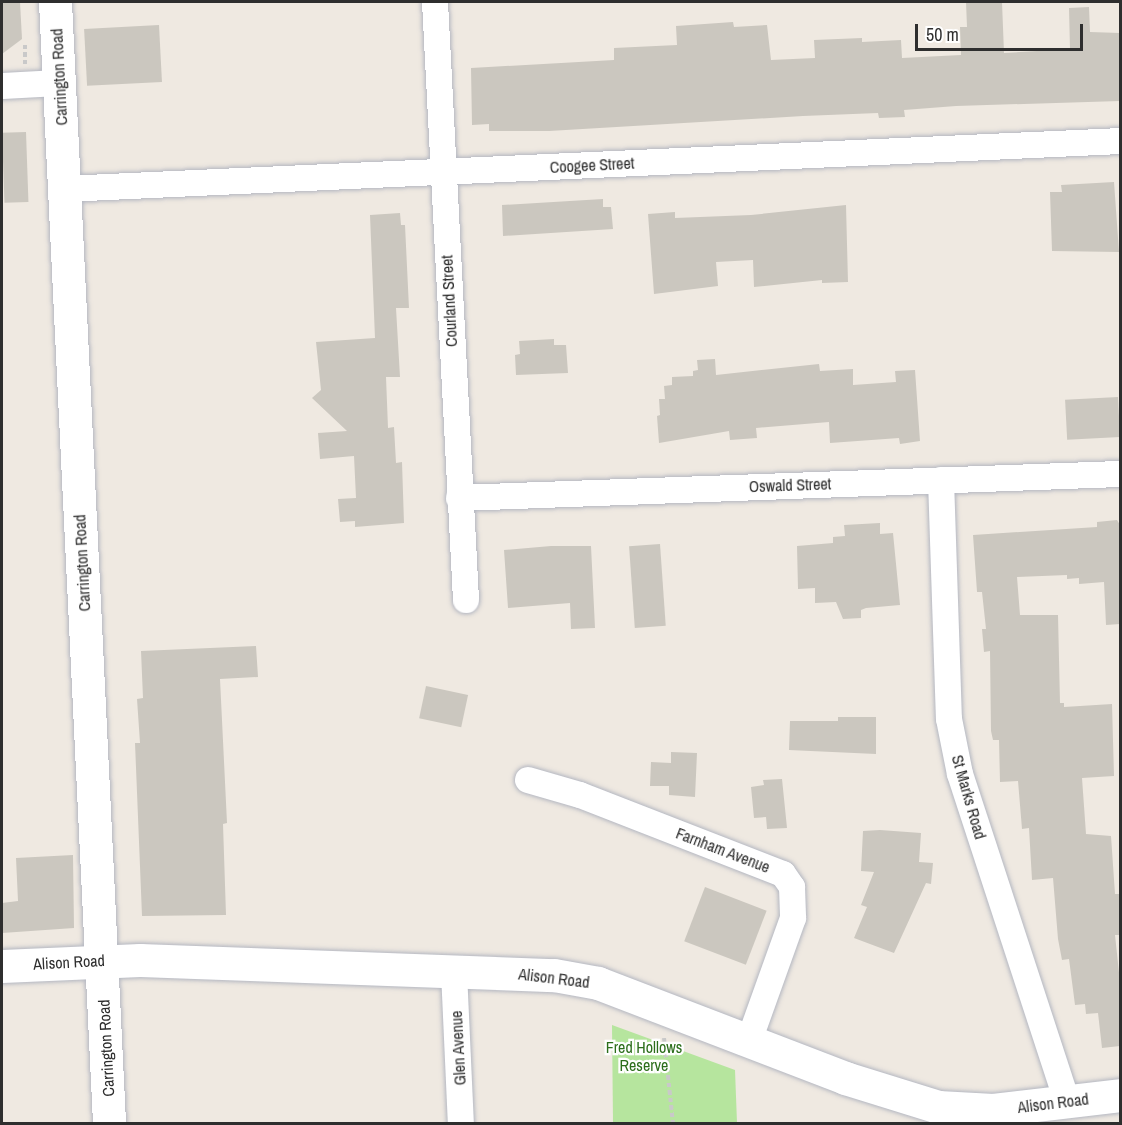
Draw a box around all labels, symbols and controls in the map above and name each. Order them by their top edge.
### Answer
scale bar [918,12,1086,50]
text: 50 m [926,22,959,47]
street label: Carrington Road [47,28,71,126]
street label: Coogee Street [549,153,635,177]
street label: Courland Street [437,255,461,347]
street label: Oswald Street [748,474,832,496]
street label: Carrington Road [70,514,94,612]
street label: St Marks Road [948,753,990,841]
street label: Farnham Avenue [673,823,773,877]
street label: Alison Road [33,951,105,973]
street label: Alison Road [517,964,591,992]
street label: Carrington Road [94,999,118,1097]
street label: Glen Avenue [446,1010,470,1086]
park label: Fred Hollows Reserve [606,1037,682,1075]
street label: Alison Road [1016,1089,1090,1117]

